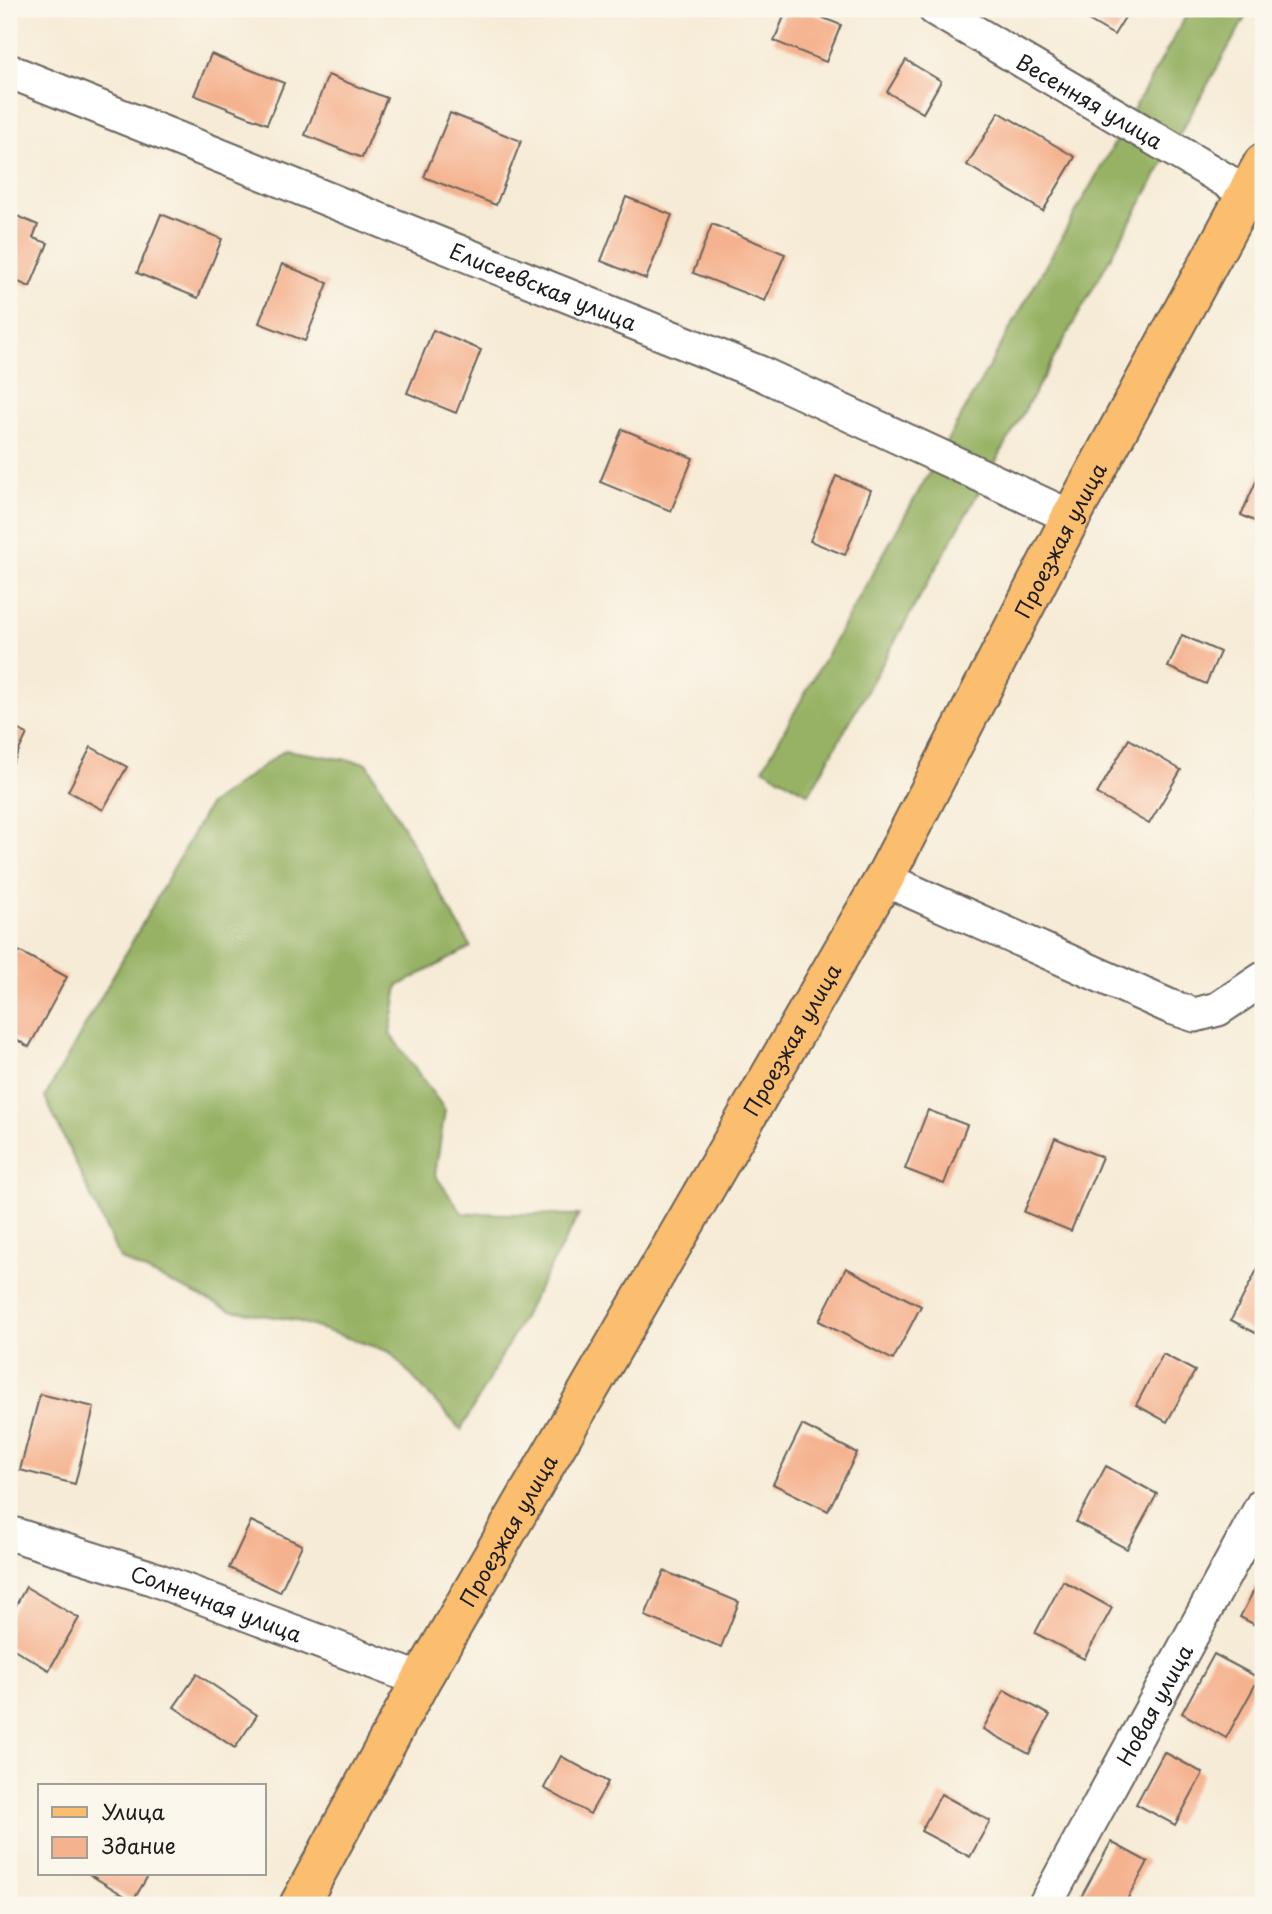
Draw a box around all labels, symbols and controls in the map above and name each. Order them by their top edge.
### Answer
street label: Весенняя улица [1011,45,1170,157]
street label: Елисеевская улица [445,234,642,338]
street label: Проезжая улица [1006,456,1114,623]
street label: Проезжая улица [735,956,848,1121]
street label: Проезжая улица [451,1447,565,1612]
street label: Солнечная улица [127,1556,308,1650]
street label: Новая улица [1108,1638,1200,1771]
legend [38,1784,266,1876]
text: Улица [102,1795,165,1827]
text: Здание [102,1829,176,1861]

